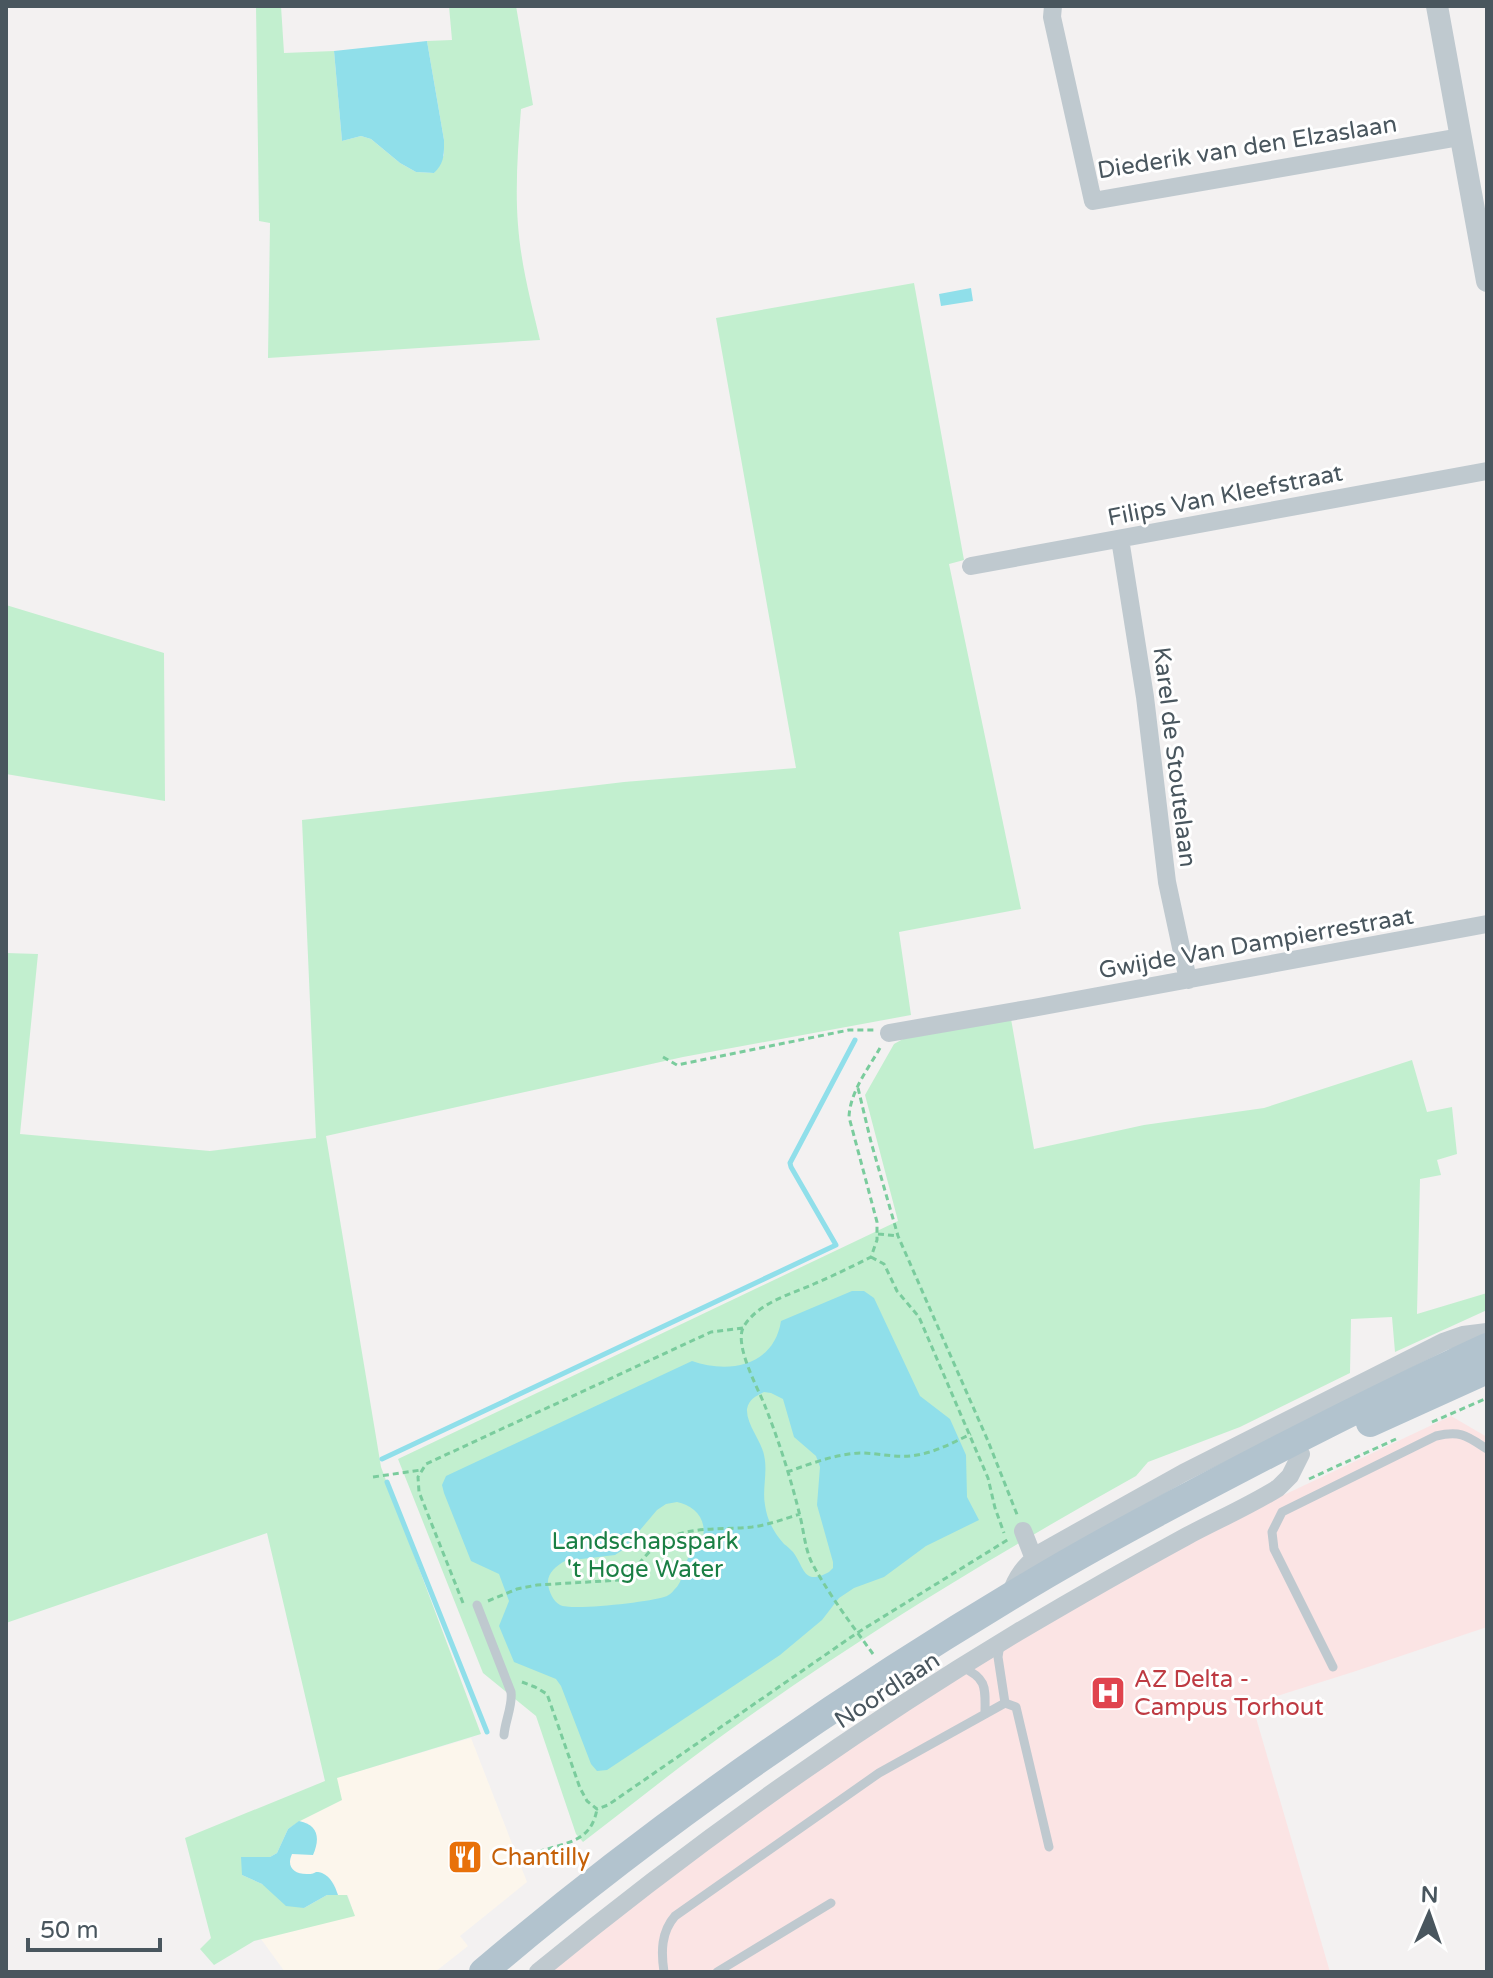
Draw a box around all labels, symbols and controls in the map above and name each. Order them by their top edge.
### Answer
street label: Diederik van den Elzaslaan [1095,109,1399,186]
street label: Filips Van Kleefstraat [1105,458,1345,533]
street label: Karel de Stoutelaan [1147,645,1202,869]
street label: Gwijde Van Dampierrestraat [1096,902,1416,985]
park label: Landschapspark 't Hoge Water [551,1527,739,1584]
street label: Noordlaan [829,1646,945,1735]
place label: AZ Delta - Campus Torhout [1134,1665,1324,1722]
hospital icon: AZ Delta - Campus Torhout [1089,1674,1127,1712]
restaurant icon: Chantilly [446,1838,484,1876]
place label: Chantilly [491,1843,590,1872]
north arrow [1389,1874,1469,1954]
text: N [1420,1882,1439,1908]
scale bar [28,1902,160,1952]
text: 50 m [40,1916,98,1945]

